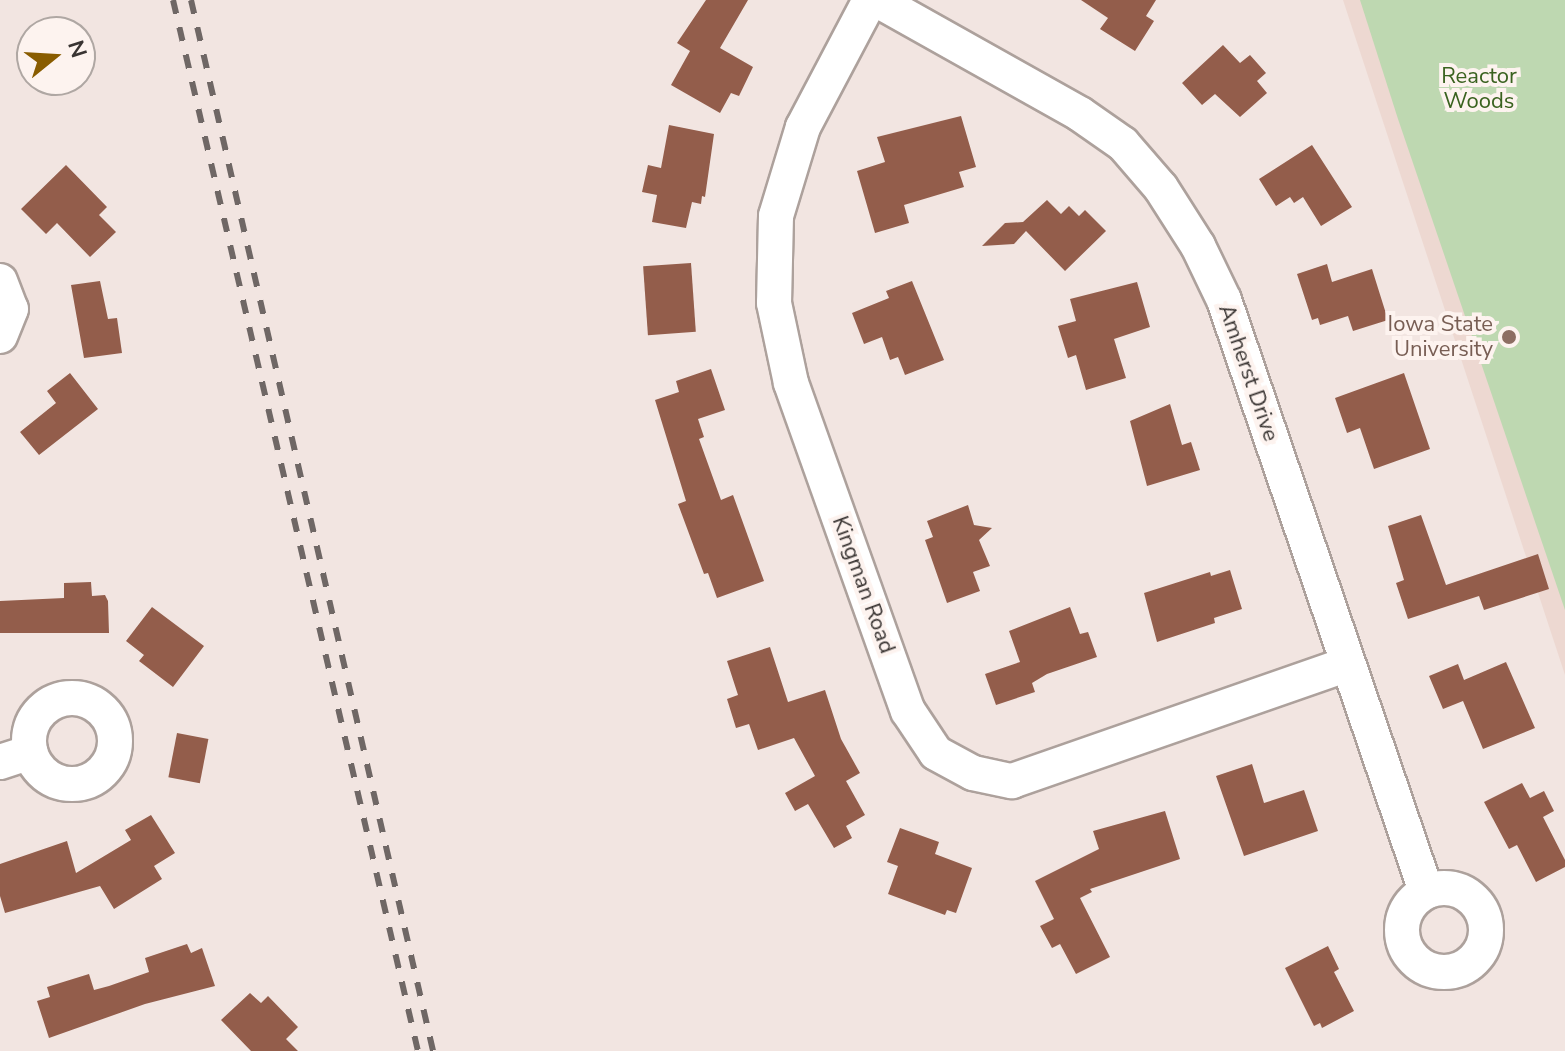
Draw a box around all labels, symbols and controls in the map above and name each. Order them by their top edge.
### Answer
north arrow [16,16,96,96]
text: N [60,37,94,62]
park label: Reactor Woods [1441,63,1517,114]
street label: Amherst Drive [1212,301,1284,445]
place label: Iowa State University [1388,311,1493,362]
marker: Iowa State University [1500,328,1518,346]
street label: Kingman Road [826,513,900,657]

